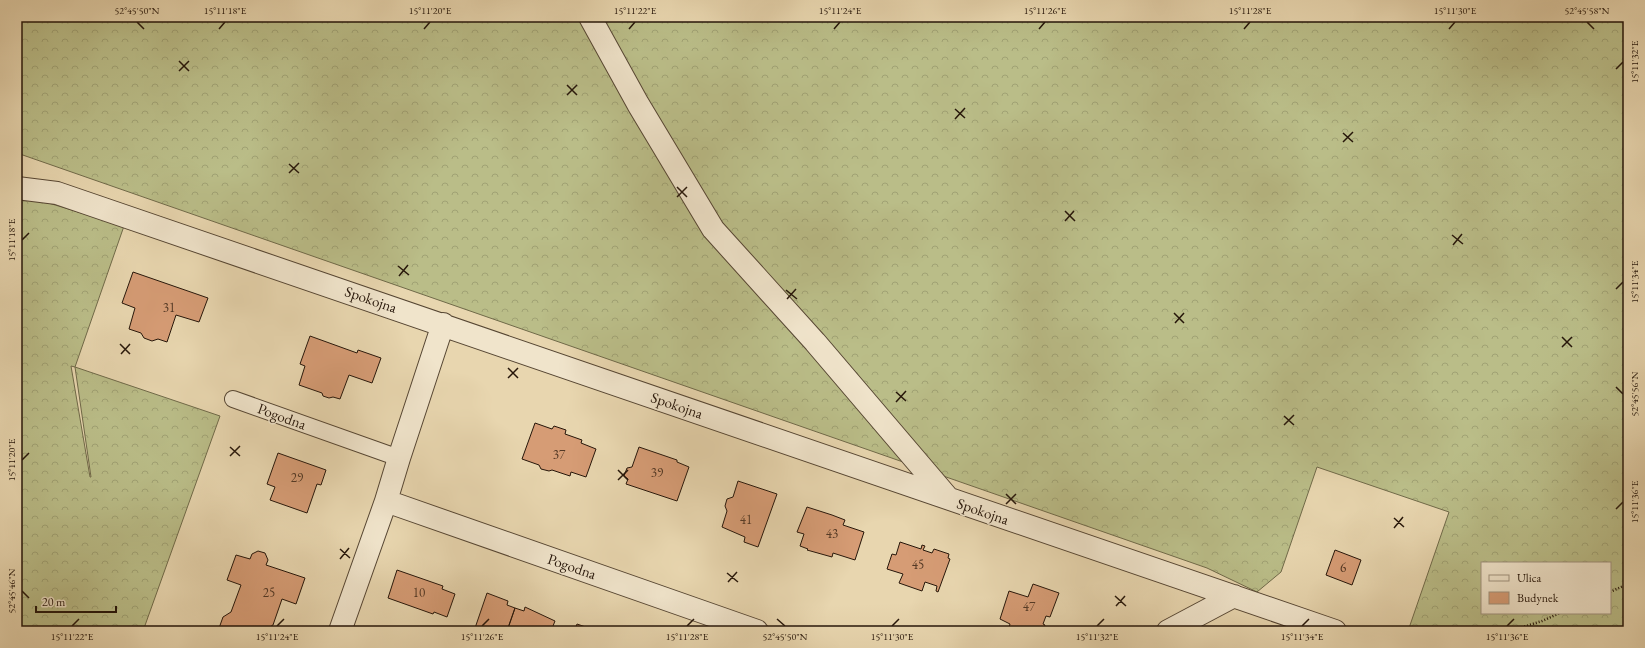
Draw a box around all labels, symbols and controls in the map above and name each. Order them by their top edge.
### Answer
text: 52°45'50"N [115,4,160,17]
text: 15°11'18"E [204,4,247,17]
text: 15°11'20"E [409,4,452,17]
text: 15°11'22"E [614,4,657,17]
text: 15°11'24"E [819,4,862,17]
text: 15°11'26"E [1024,4,1067,17]
text: 15°11'28"E [1229,4,1272,17]
text: 15°11'30"E [1434,4,1477,17]
text: 52°45'58"N [1565,4,1610,17]
text: 15°11'32"E [1628,40,1641,83]
text: 15°11'18"E [5,218,18,261]
text: 15°11'34"E [1628,260,1641,303]
street label: Spokojna [343,281,399,317]
house number: 31 [163,299,175,316]
text: 52°45'56"N [1628,371,1641,416]
street label: Spokojna [649,387,705,423]
street label: Pogodna [255,398,309,434]
text: 15°11'20"E [5,438,18,481]
house number: 37 [553,446,566,463]
house number: 39 [651,464,664,481]
house number: 29 [291,469,304,486]
text: 15°11'36"E [1628,480,1641,523]
street label: Spokojna [955,493,1011,529]
house number: 41 [740,511,752,528]
house number: 43 [826,525,838,542]
street label: Pogodna [545,549,599,583]
house number: 45 [912,556,924,573]
house number: 6 [1340,559,1346,576]
legend [1481,562,1611,614]
text: 52°45'46"N [5,568,18,613]
text: Ulica [1517,570,1541,586]
house number: 25 [263,584,275,601]
house number: 10 [413,584,425,601]
scale bar [36,588,116,614]
text: Budynek [1517,590,1559,606]
text: 20 m [42,594,66,610]
house number: 47 [1023,598,1036,615]
text: 15°11'22"E [51,630,94,643]
text: 15°11'24"E [256,630,299,643]
text: 15°11'26"E [461,630,504,643]
text: 15°11'28"E [666,630,709,643]
text: 52°45'50"N [763,630,808,643]
text: 15°11'30"E [871,630,914,643]
text: 15°11'32"E [1076,630,1119,643]
text: 15°11'34"E [1281,630,1324,643]
text: 15°11'36"E [1486,630,1529,643]

